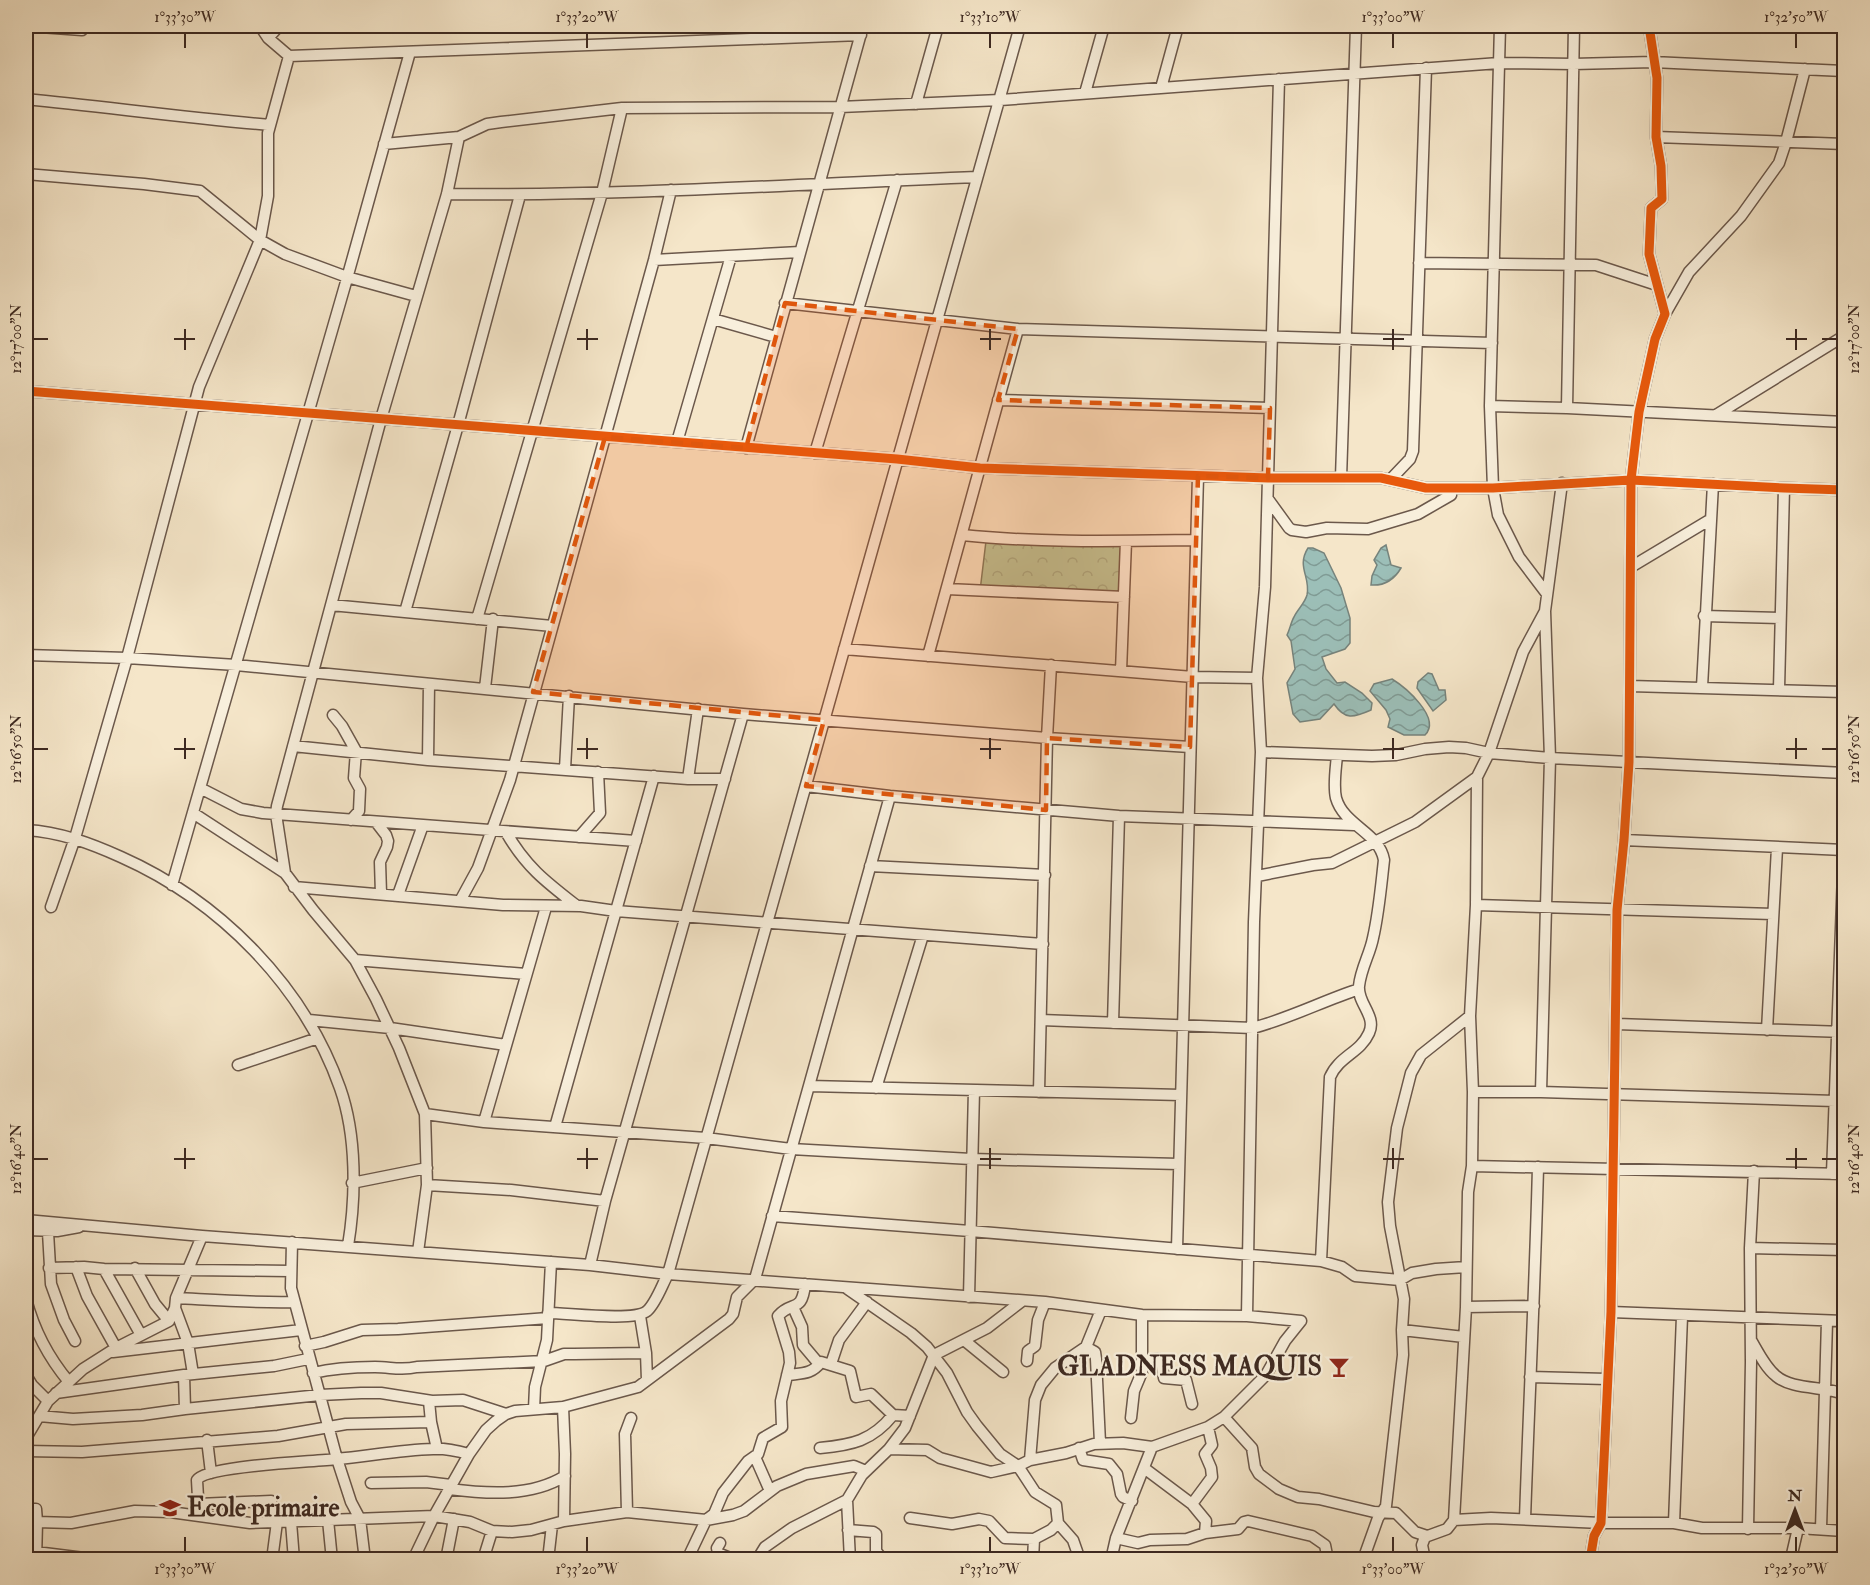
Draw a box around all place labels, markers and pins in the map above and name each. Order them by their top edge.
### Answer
place label: GLADNESS MAQUIS [1057,1351,1322,1383]
bar icon: GLADNESS MAQUIS [1327,1355,1351,1379]
place label: Ecole primaire [187,1492,339,1525]
school or university icon: Ecole primaire [158,1496,182,1520]

